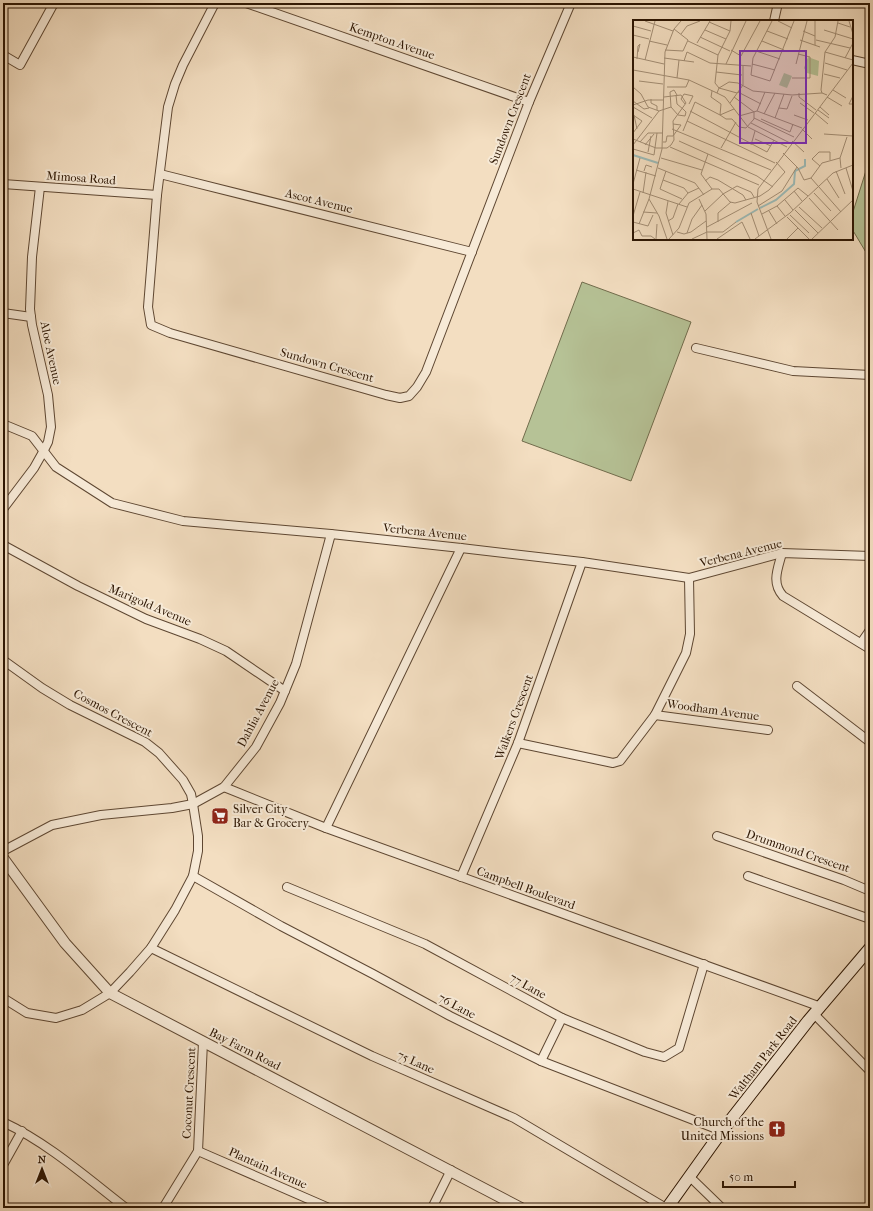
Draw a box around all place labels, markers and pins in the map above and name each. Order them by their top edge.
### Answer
place label: Silver City Bar & Grocery [233,802,309,830]
supermarket icon: Silver City Bar & Grocery [210,806,230,826]
place label: Church of the United Missions [681,1115,765,1143]
church icon: Church of the United Missions [767,1119,787,1139]

